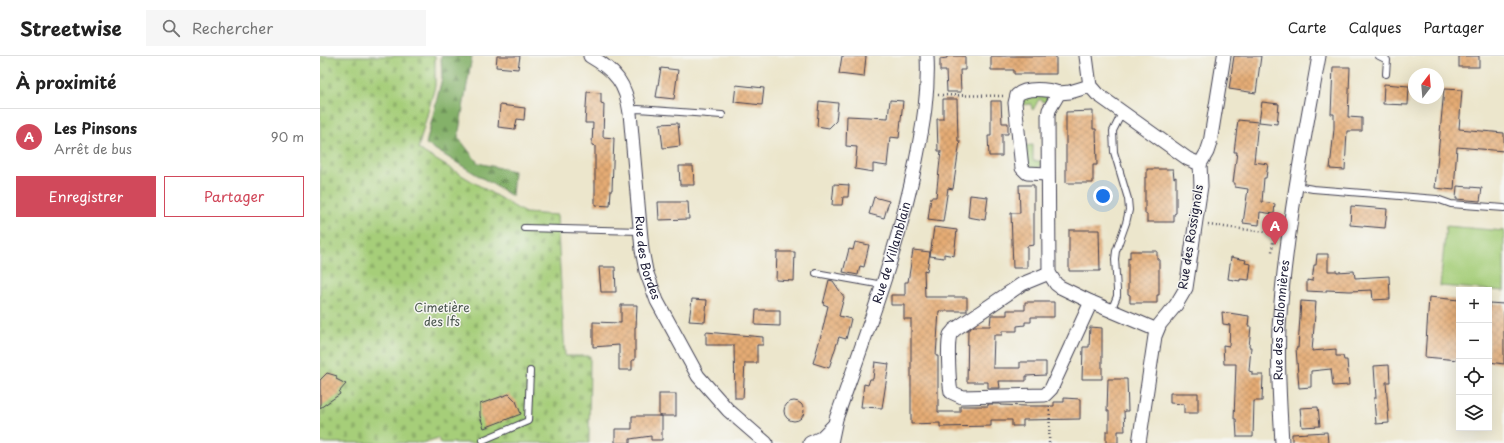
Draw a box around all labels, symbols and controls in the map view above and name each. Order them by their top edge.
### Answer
search box [146,10,426,46]
text: Streetwise [20,14,122,42]
text: Rechercher [192,16,273,39]
icon: search [160,17,182,39]
text: Carte [1288,17,1327,38]
text: Calques [1349,17,1401,38]
text: Partager [1423,17,1484,38]
north arrow [1408,68,1444,104]
text: À proximité [16,69,116,95]
text: Les Pinsons [54,116,137,139]
text: A [24,127,34,146]
text: 90 m [271,127,304,146]
text: Arrêt de bus [54,139,132,158]
button: Enregistrer [16,176,156,217]
button: Partager [164,176,304,217]
street label: Rue des Rossignols [1173,183,1207,291]
your location [1093,186,1113,206]
street label: Rue de Villamblain [867,200,914,306]
pin: A [1262,212,1288,245]
street label: Rue des Bordes [631,215,666,302]
street label: Rue des Sablonnières [1268,258,1293,381]
map controls [1456,287,1492,431]
button: + [1456,287,1492,323]
park label: Cimetière des Ifs [414,298,470,330]
button: − [1456,323,1492,359]
button: locate [1456,359,1492,395]
button: layers [1456,395,1492,431]

